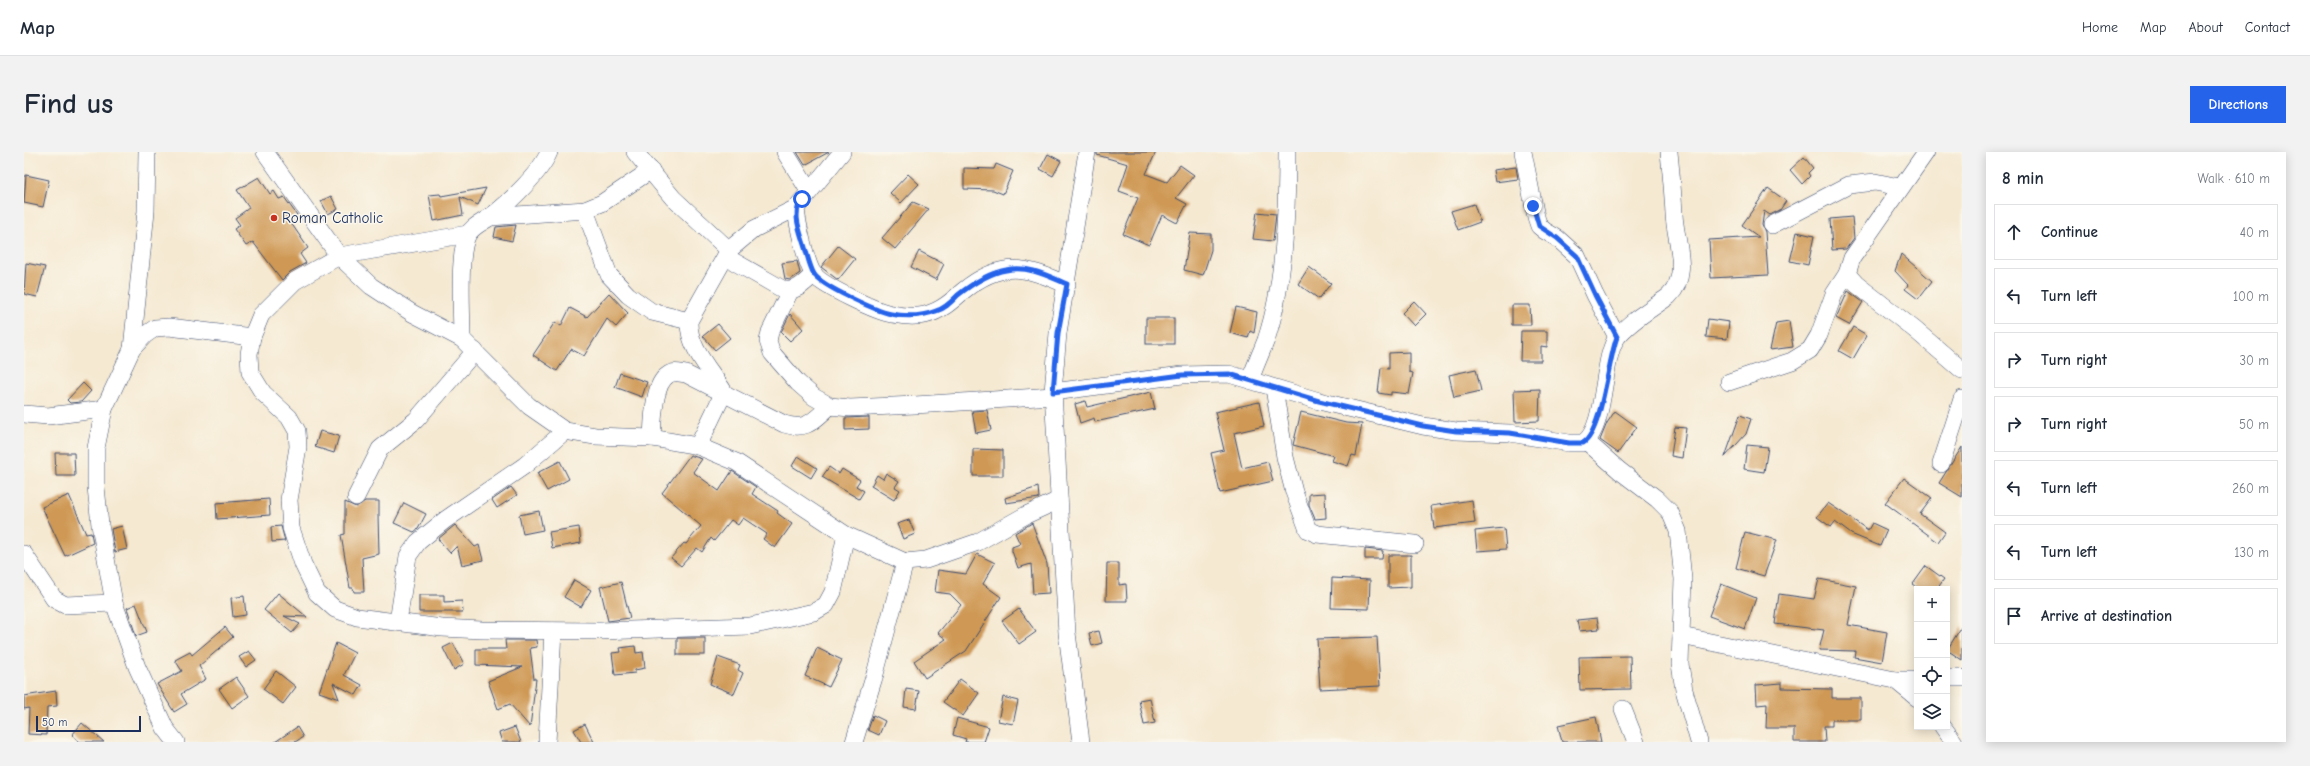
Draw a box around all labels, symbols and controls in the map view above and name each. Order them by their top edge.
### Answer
text: Map [20,17,55,39]
text: Home [2082,19,2118,36]
text: Map [2140,19,2166,36]
text: About [2188,19,2223,36]
text: Contact [2245,19,2290,36]
button: Directions [2190,86,2286,123]
text: Find us [24,88,113,120]
text: 8 min [2002,169,2044,188]
text: Walk · 610 m [2198,171,2270,186]
route start [793,190,811,208]
route end [1524,197,1542,215]
place label: Roman Catholic [282,209,383,227]
marker: Roman Catholic [269,213,279,223]
icon: ahead [2003,221,2025,243]
text: Continue [2041,223,2098,241]
text: 40 m [2240,225,2269,240]
icon: left [2003,285,2025,307]
text: Turn left [2041,287,2097,305]
text: 100 m [2233,289,2269,304]
icon: right [2003,349,2025,371]
text: Turn right [2041,351,2107,369]
text: 30 m [2239,353,2269,368]
icon: right [2003,413,2025,435]
text: Turn right [2041,415,2107,433]
text: 50 m [2239,417,2269,432]
icon: left [2003,477,2025,499]
text: Turn left [2041,479,2097,497]
text: 260 m [2232,481,2269,496]
icon: left [2003,541,2025,563]
text: Turn left [2041,543,2097,561]
text: 130 m [2234,545,2269,560]
map controls [1914,586,1950,730]
button: + [1914,586,1950,622]
icon: arrive [2003,605,2025,627]
text: Arrive at destination [2041,607,2172,625]
button: − [1914,622,1950,658]
button: locate [1914,658,1950,694]
button: layers [1914,694,1950,730]
scale bar [36,714,141,733]
text: 50 m [42,716,67,729]

